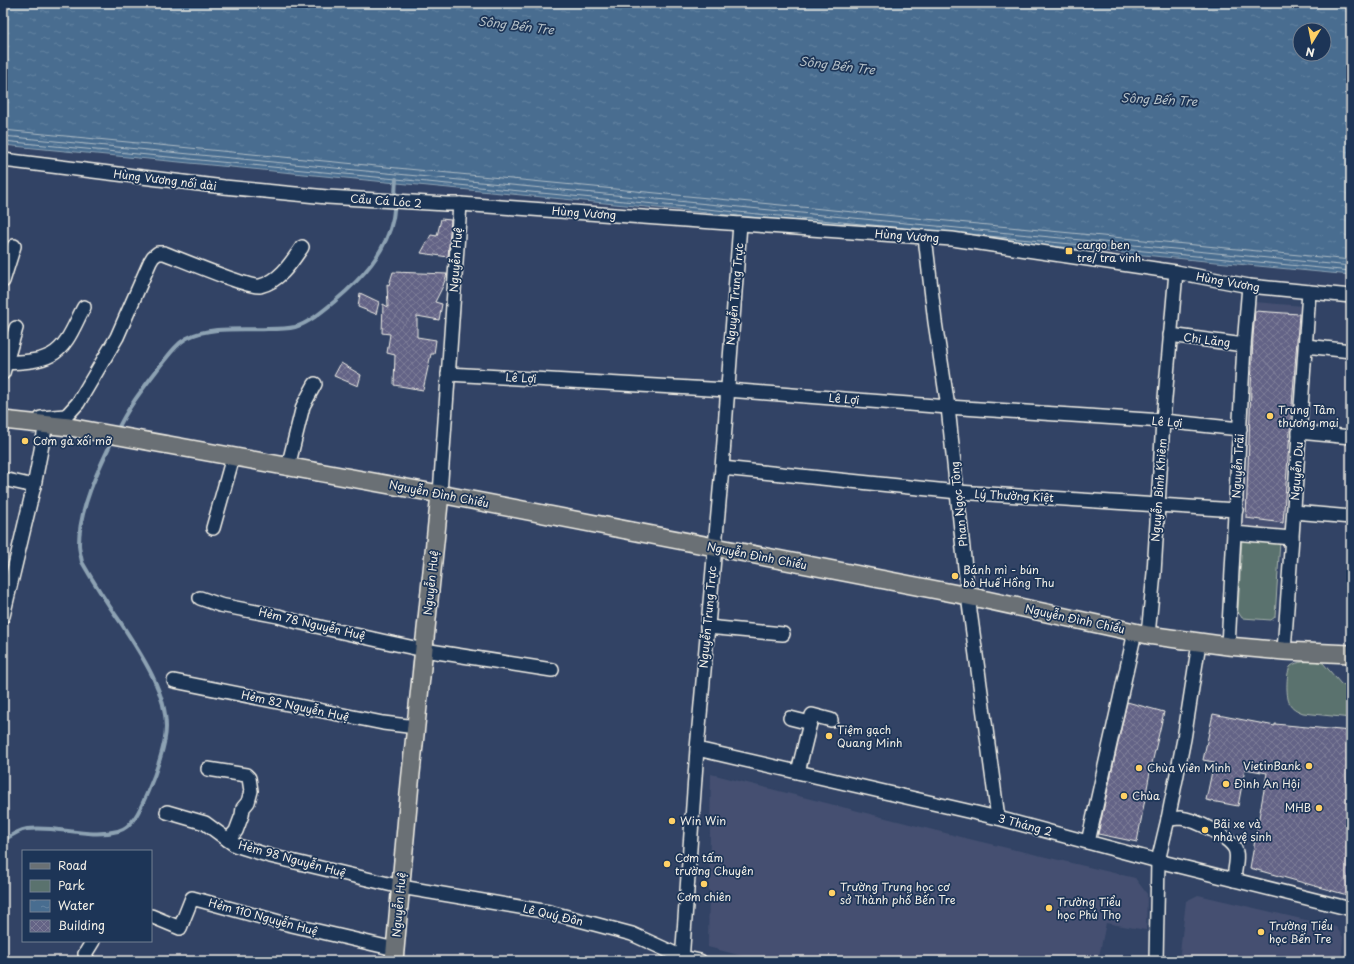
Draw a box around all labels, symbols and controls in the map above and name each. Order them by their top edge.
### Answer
water label: Sông Bến Tre [477,11,556,39]
north arrow [1292,22,1332,62]
text: N [1304,43,1316,61]
water label: Sông Bến Tre [798,51,877,79]
water label: Sông Bến Tre [1120,88,1198,110]
street label: Hùng Vương nối dài [112,165,218,194]
street label: Cầu Cá Lóc 2 [350,190,423,211]
street label: Hùng Vương [551,202,617,223]
street label: Hùng Vương [874,225,940,246]
street label: Nguyễn Huệ [445,227,466,293]
place label: cargo ben tre/ tra vinh [1077,236,1141,266]
street label: Nguyễn Trung Trực [722,242,747,346]
marker: cargo ben tre/ tra vinh [1064,246,1074,256]
street label: Hùng Vương [1195,268,1261,295]
street label: Chi Lăng [1183,328,1231,351]
street label: Lê Lợi [505,368,537,387]
street label: Lê Lợi [828,389,860,408]
place label: Trung Tâm thương mại [1278,401,1339,431]
marker: Trung Tâm thương mại [1265,411,1275,421]
street label: Lê Lợi [1151,412,1183,431]
place label: Cơm gà xối mỡ [33,432,112,449]
street label: Nguyễn Trãi [1227,433,1248,499]
marker: Cơm gà xối mỡ [20,436,30,446]
street label: Nguyễn Bỉnh Khiêm [1146,438,1171,542]
street label: Nguyễn Du [1286,441,1307,501]
street label: Phan Ngọc Tòng [946,460,971,548]
street label: Nguyễn Đình Chiểu [388,475,491,512]
street label: Lý Thường Kiệt [974,485,1055,506]
street label: Nguyễn Đình Chiểu [706,537,809,574]
street label: Nguyễn Huệ [419,549,442,616]
place label: Bánh mì - bún bò Huế Hồng Thu [963,561,1054,591]
street label: Nguyễn Trung Trực [695,565,720,669]
marker: Bánh mì - bún bò Huế Hồng Thu [950,571,960,581]
street label: Nguyễn Đình Chiểu [1024,600,1127,637]
street label: Hẻm 78 Nguyễn Huệ [257,603,367,644]
street label: Hẻm 82 Nguyễn Huệ [240,686,351,725]
place label: Tiệm gạch Quang Minh [837,721,902,751]
marker: Tiệm gạch Quang Minh [824,731,834,741]
place label: VietinBank [1243,757,1301,774]
place label: Chùa Viên Minh [1147,759,1231,776]
marker: VietinBank [1304,761,1314,771]
marker: Chùa Viên Minh [1134,763,1144,773]
place label: Đình An Hội [1234,775,1300,792]
marker: Đình An Hội [1221,779,1231,789]
place label: Chùa [1132,787,1160,804]
marker: Chùa [1119,791,1129,801]
place label: MHB [1285,799,1311,816]
marker: MHB [1314,803,1324,813]
street label: 3 Tháng 2 [996,809,1054,840]
place label: Win Win [680,812,726,829]
place label: Bãi xe và nhà vệ sinh [1213,815,1272,845]
marker: Win Win [667,816,677,826]
marker: Bãi xe và nhà vệ sinh [1200,825,1210,835]
street label: Hẻm 98 Nguyễn Huệ [237,836,348,881]
place label: Cơm tấm trường Chuyên [675,849,754,879]
legend [22,850,152,942]
text: Road [58,856,87,874]
marker: Cơm tấm trường Chuyên [662,859,672,869]
street label: Nguyễn Huệ [387,872,410,938]
text: Park [58,876,85,894]
place label: Trường Trung học cơ sở Thành phố Bến Tre [840,878,956,908]
marker: Cơm chiên [699,879,709,889]
place label: Cơm chiên [677,888,731,905]
marker: Trường Trung học cơ sở Thành phố Bến Tre [827,888,837,898]
place label: Trường Tiểu học Phú Thọ [1057,893,1121,923]
street label: Hẻm 110 Nguyễn Huệ [207,894,320,939]
text: Water [58,896,95,914]
street label: Lê Quý Đôn [521,899,585,930]
marker: Trường Tiểu học Phú Thọ [1044,903,1054,913]
text: Building [58,916,105,934]
place label: Trường Tiểu học Bến Tre [1269,917,1333,947]
marker: Trường Tiểu học Bến Tre [1256,927,1266,937]

